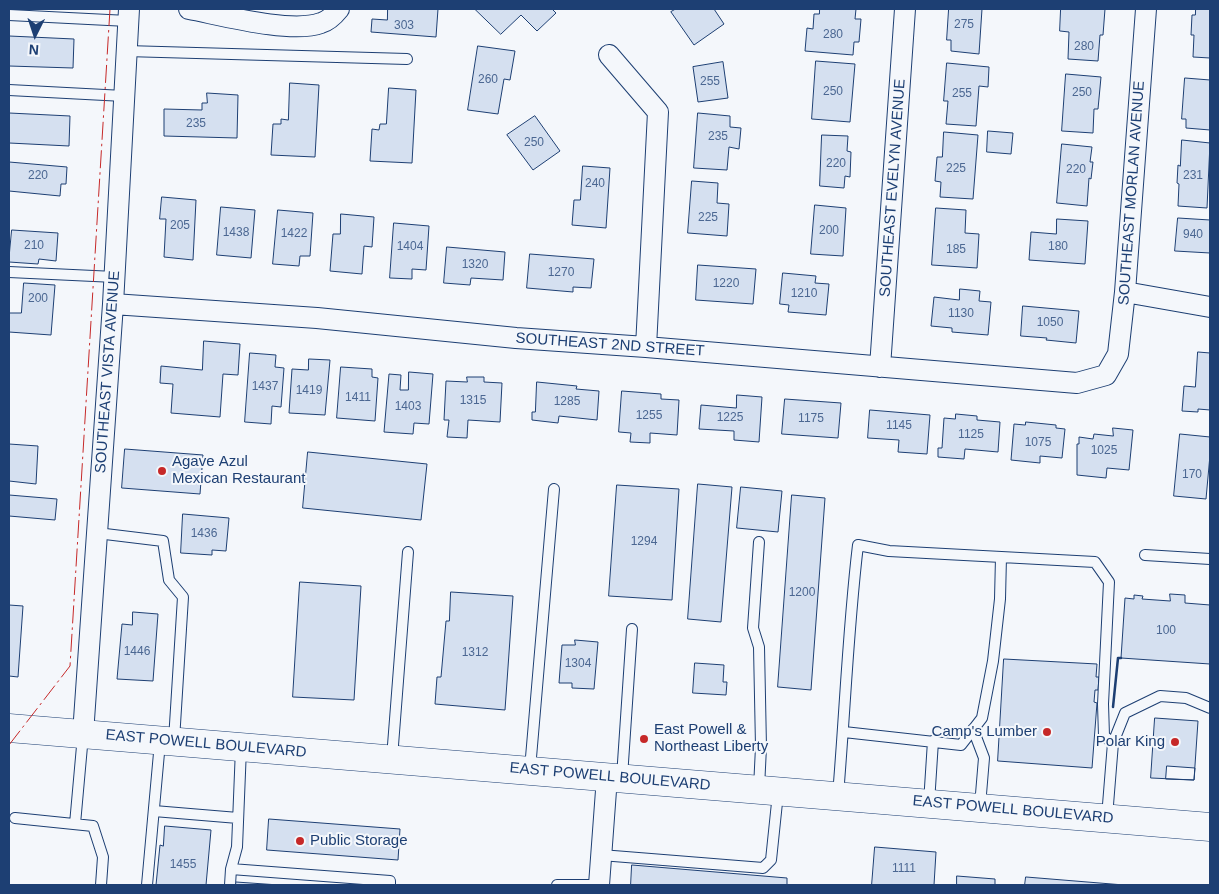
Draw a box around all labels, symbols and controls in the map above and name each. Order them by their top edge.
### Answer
north arrow [10,10,60,60]
house number: 275 [954,18,974,32]
house number: 303 [394,19,414,33]
house number: 280 [823,28,843,42]
house number: 280 [1074,40,1094,54]
text: N [28,42,40,58]
house number: 260 [478,73,498,87]
house number: 255 [700,75,720,89]
street label: SOUTHEAST EVELYN AVENUE [876,78,910,298]
street label: SOUTHEAST MORLAN AVENUE [1115,80,1149,306]
house number: 250 [823,85,843,99]
house number: 250 [1072,86,1092,100]
house number: 255 [952,87,972,101]
house number: 235 [186,117,206,131]
house number: 235 [708,130,728,144]
house number: 250 [524,136,544,150]
house number: 220 [826,157,846,171]
house number: 225 [946,162,966,176]
house number: 220 [1066,163,1086,177]
house number: 220 [28,169,48,183]
house number: 231 [1183,169,1203,183]
house number: 240 [585,177,605,191]
house number: 225 [698,211,718,225]
house number: 205 [170,219,190,233]
house number: 200 [819,224,839,238]
house number: 1438 [223,226,249,240]
house number: 1422 [281,227,307,241]
house number: 940 [1183,228,1203,242]
house number: 210 [24,239,44,253]
house number: 1404 [397,240,423,254]
house number: 180 [1048,240,1068,254]
house number: 185 [946,243,966,257]
house number: 1320 [462,258,488,272]
house number: 1270 [548,266,574,280]
street label: SOUTHEAST VISTA AVENUE [92,270,124,474]
house number: 1220 [713,277,739,291]
house number: 1210 [791,287,817,301]
house number: 200 [28,292,48,306]
house number: 1130 [948,307,974,321]
house number: 1050 [1037,316,1063,330]
street label: SOUTHEAST 2ND STREET [515,329,705,361]
house number: 1437 [252,380,278,394]
house number: 1419 [296,384,322,398]
house number: 1411 [345,391,371,405]
house number: 1315 [460,394,486,408]
house number: 1285 [554,395,580,409]
house number: 1403 [395,400,421,414]
house number: 1255 [636,409,662,423]
house number: 1225 [717,411,743,425]
house number: 1175 [798,412,824,426]
house number: 1145 [886,419,912,433]
house number: 1125 [958,428,984,442]
house number: 1075 [1025,436,1051,450]
house number: 1025 [1091,444,1117,458]
place label: Agave Azul Mexican Restaurant [172,453,305,488]
marker: Agave Azul Mexican Restaurant [156,465,168,477]
house number: 170 [1182,468,1202,482]
house number: 1436 [191,527,217,541]
house number: 1294 [631,535,657,549]
house number: 1200 [789,586,815,600]
house number: 100 [1156,624,1176,638]
house number: 1446 [124,645,150,659]
house number: 1312 [462,646,488,660]
house number: 1304 [565,657,591,671]
place label: East Powell & Northeast Liberty [654,721,768,756]
place label: Camp's Lumber [932,723,1037,741]
street label: EAST POWELL BOULEVARD [105,726,307,762]
marker: Camp's Lumber [1041,726,1053,738]
marker: East Powell & Northeast Liberty [638,733,650,745]
place label: Polar King [1096,733,1165,751]
marker: Polar King [1169,736,1181,748]
street label: EAST POWELL BOULEVARD [509,759,711,795]
street label: EAST POWELL BOULEVARD [912,792,1114,828]
place label: Public Storage [310,832,408,850]
marker: Public Storage [294,835,306,847]
house number: 1455 [170,858,196,872]
house number: 1111 [892,862,916,876]

